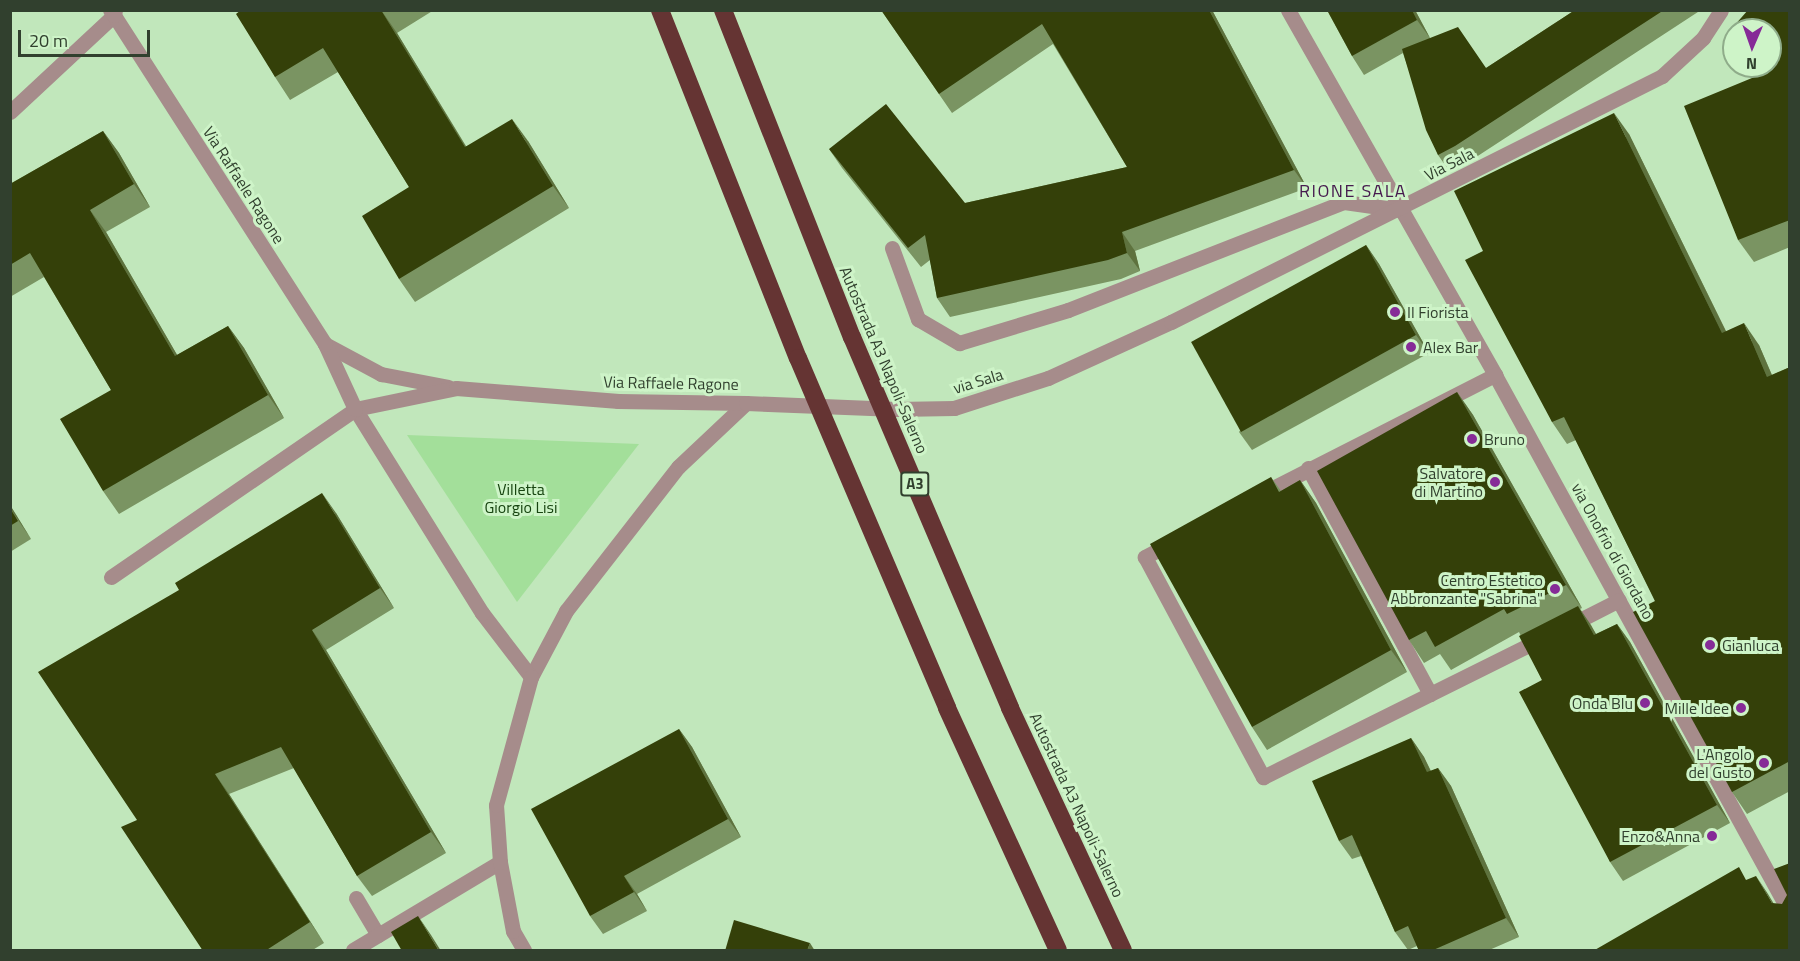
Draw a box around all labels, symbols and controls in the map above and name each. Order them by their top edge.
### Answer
scale bar [21,18,153,56]
north arrow [1722,18,1782,78]
text: 20 m [29,27,68,54]
text: N [1745,52,1757,76]
street label: Via Raffaele Ragone [199,123,289,247]
street label: Via Sala [1421,143,1477,185]
district label: RIONE SALA [1299,180,1407,202]
street label: Autostrada A3 Napoli-Salerno [836,264,932,456]
place label: Il Fiorista [1407,302,1469,322]
marker: Il Fiorista [1388,305,1402,319]
place label: Alex Bar [1423,337,1478,357]
marker: Alex Bar [1404,340,1418,354]
street label: via Sala [951,364,1005,398]
street label: Via Raffaele Ragone [603,372,739,394]
place label: Bruno [1484,429,1525,449]
marker: Bruno [1465,432,1479,446]
place label: Salvatore di Martino [1414,463,1483,501]
road number: A3 [900,472,930,496]
marker: Salvatore di Martino [1488,475,1502,489]
park label: Villetta Giorgio Lisi [484,479,558,517]
street label: via Onofrio di Giordano [1568,480,1658,622]
place label: Centro Estetico Abbronzante "Sabrina" [1391,570,1543,608]
marker: Centro Estetico Abbronzante "Sabrina" [1548,582,1562,596]
place label: Gianluca [1722,635,1779,655]
marker: Gianluca [1703,638,1717,652]
place label: Onda Blu [1572,693,1633,713]
marker: Onda Blu [1638,696,1652,710]
place label: Mille Idee [1665,698,1729,718]
marker: Mille Idee [1734,701,1748,715]
street label: Autostrada A3 Napoli-Salerno [1026,710,1128,900]
place label: L'Angolo del Gusto [1688,744,1752,782]
marker: L'Angolo del Gusto [1757,756,1771,770]
place label: Enzo&Anna [1621,826,1700,846]
marker: Enzo&Anna [1705,829,1719,843]

